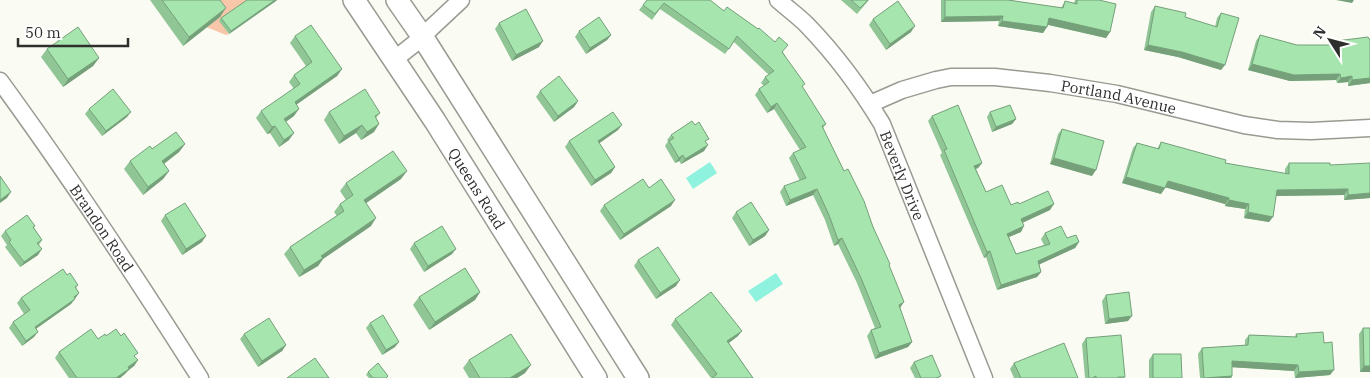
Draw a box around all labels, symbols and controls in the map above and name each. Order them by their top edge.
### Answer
scale bar [18,15,128,47]
north arrow [1305,15,1355,65]
text: 50 m [25,23,61,42]
text: N [1309,23,1330,42]
street label: Portland Avenue [1060,75,1178,118]
street label: Beverly Drive [876,128,929,223]
street label: Queens Road [445,144,510,232]
street label: Brandon Road [66,181,138,275]

